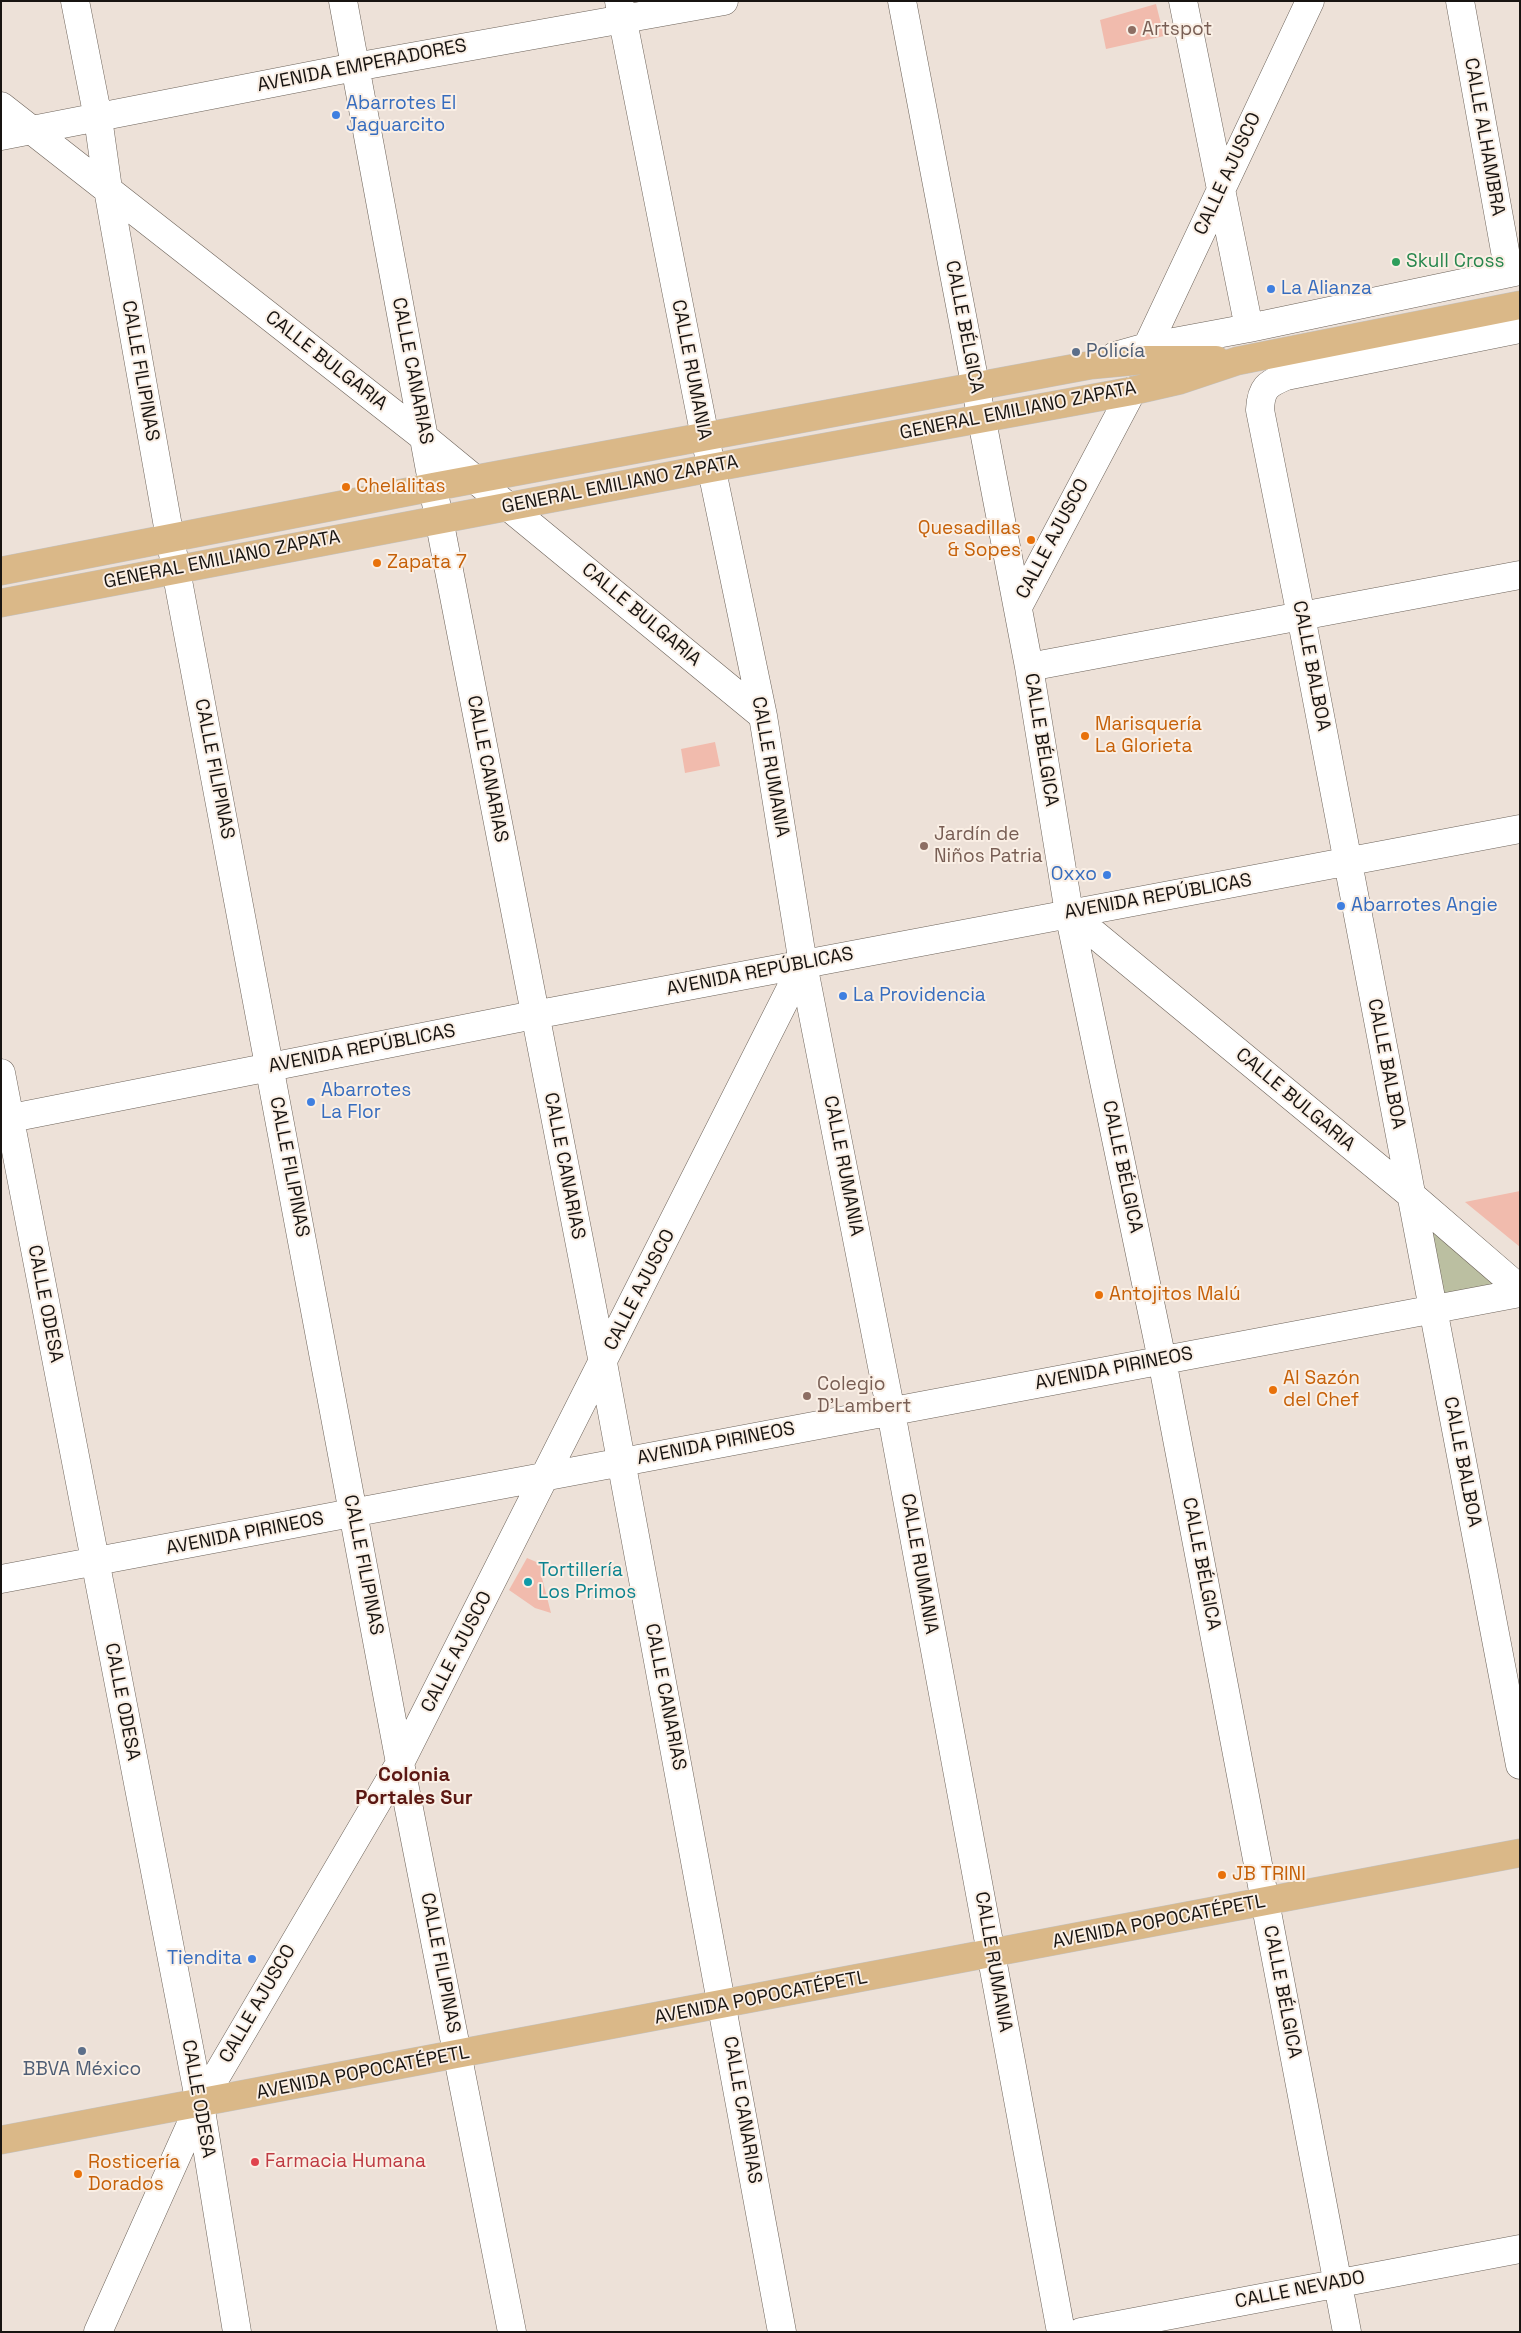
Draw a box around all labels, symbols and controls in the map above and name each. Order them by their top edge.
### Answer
place label: Artspot [1142,19,1212,41]
marker: Artspot [1126,24,1138,36]
street label: AVENIDA EMPERADORES [255,35,469,97]
street label: CALLE ALHAMBRA [1459,56,1509,218]
place label: Abarrotes El Jaguarcito [346,93,456,137]
marker: Abarrotes El Jaguarcito [330,109,342,121]
street label: CALLE AJUSCO [1190,109,1266,239]
place label: Skull Cross [1406,251,1504,273]
marker: Skull Cross [1390,256,1402,268]
street label: CALLE BÉLGICA [940,259,988,395]
place label: La Alianza [1281,278,1372,300]
marker: La Alianza [1265,283,1277,295]
street label: CALLE CANARIAS [387,296,437,446]
street label: CALLE RUMANIA [666,298,716,442]
street label: CALLE FILIPINAS [116,299,164,443]
street label: CALLE BULGARIA [260,306,392,416]
place label: Policía [1086,341,1145,363]
marker: Policía [1070,346,1082,358]
street label: GENERAL EMILIANO ZAPATA [898,377,1138,445]
street label: GENERAL EMILIANO ZAPATA [500,451,740,519]
street label: CALLE AJUSCO [1012,475,1094,603]
place label: Chelalitas [356,476,446,498]
marker: Chelalitas [340,481,352,493]
place label: Quesadillas & Sopes [918,518,1021,562]
street label: GENERAL EMILIANO ZAPATA [102,526,342,594]
marker: Quesadillas & Sopes [1025,534,1037,546]
place label: Zapata 7 [387,552,467,574]
marker: Zapata 7 [371,557,383,569]
street label: CALLE BULGARIA [577,558,705,672]
street label: CALLE BALBOA [1287,599,1335,733]
street label: CALLE BÉLGICA [1019,672,1063,808]
street label: CALLE CANARIAS [462,694,512,844]
street label: CALLE RUMANIA [746,695,794,839]
street label: CALLE FILIPINAS [189,697,239,841]
place label: Marisquería La Glorieta [1095,714,1202,758]
marker: Marisquería La Glorieta [1079,730,1091,742]
place label: Jardín de Niños Patria [934,824,1043,868]
marker: Jardín de Niños Patria [918,840,930,852]
place label: Oxxo [1051,864,1097,886]
street label: AVENIDA REPÚBLICAS [1063,869,1253,925]
marker: Oxxo [1101,869,1113,881]
place label: Abarrotes Angie [1351,895,1498,917]
marker: Abarrotes Angie [1335,900,1347,912]
street label: AVENIDA REPÚBLICAS [665,943,855,1001]
place label: La Providencia [853,985,986,1007]
marker: La Providencia [837,990,849,1002]
street label: CALLE BALBOA [1362,997,1410,1131]
street label: AVENIDA REPÚBLICAS [267,1020,457,1078]
street label: CALLE BULGARIA [1231,1043,1359,1157]
place label: Abarrotes La Flor [321,1080,411,1124]
street label: CALLE CANARIAS [539,1091,589,1241]
street label: CALLE RUMANIA [818,1094,868,1238]
street label: CALLE FILIPINAS [264,1095,314,1239]
marker: Abarrotes La Flor [305,1096,317,1108]
street label: CALLE BÉLGICA [1097,1099,1147,1235]
street label: CALLE AJUSCO [600,1226,680,1354]
street label: CALLE ODESA [22,1243,68,1365]
place label: Antojitos Malú [1109,1284,1241,1306]
marker: Antojitos Malú [1093,1289,1105,1301]
street label: AVENIDA PIRINEOS [1033,1343,1195,1395]
place label: Al Sazón del Chef [1283,1368,1360,1412]
place label: Colegio D'Lambert [817,1374,911,1418]
marker: Al Sazón del Chef [1267,1384,1279,1396]
marker: Colegio D'Lambert [801,1390,813,1402]
street label: CALLE BALBOA [1438,1395,1486,1529]
street label: AVENIDA PIRINEOS [635,1418,797,1470]
street label: CALLE RUMANIA [895,1492,943,1636]
street label: CALLE FILIPINAS [338,1493,388,1637]
street label: CALLE BÉLGICA [1177,1496,1225,1632]
street label: AVENIDA PIRINEOS [164,1508,326,1560]
place label: Tortillería Los Primos [538,1560,636,1604]
marker: Tortillería Los Primos [522,1576,534,1588]
street label: CALLE AJUSCO [417,1588,497,1716]
street label: CALLE CANARIAS [640,1622,690,1772]
street label: CALLE ODESA [99,1641,145,1763]
district label: Colonia Portales Sur [355,1764,473,1811]
place label: JB TRINI [1232,1864,1306,1886]
marker: JB TRINI [1216,1869,1228,1881]
street label: CALLE RUMANIA [969,1890,1017,2034]
street label: AVENIDA POPOCATÉPETL [1051,1890,1267,1954]
street label: CALLE FILIPINAS [415,1891,465,2035]
street label: CALLE BÉLGICA [1258,1924,1306,2060]
street label: CALLE AJUSCO [215,1941,301,2067]
place label: Tiendita [167,1948,242,1970]
marker: Tiendita [246,1953,258,1965]
street label: AVENIDA POPOCATÉPETL [653,1966,869,2030]
street label: CALLE CANARIAS [718,2035,766,2185]
street label: CALLE ODESA [176,2038,220,2160]
street label: AVENIDA POPOCATÉPETL [255,2041,471,2105]
marker: BBVA México [76,2045,88,2057]
place label: BBVA México [23,2059,141,2081]
place label: Farmacia Humana [265,2151,426,2173]
place label: Rosticería Dorados [88,2152,180,2196]
marker: Farmacia Humana [249,2156,261,2168]
marker: Rosticería Dorados [72,2168,84,2180]
street label: CALLE NEVADO [1233,2266,1367,2314]

